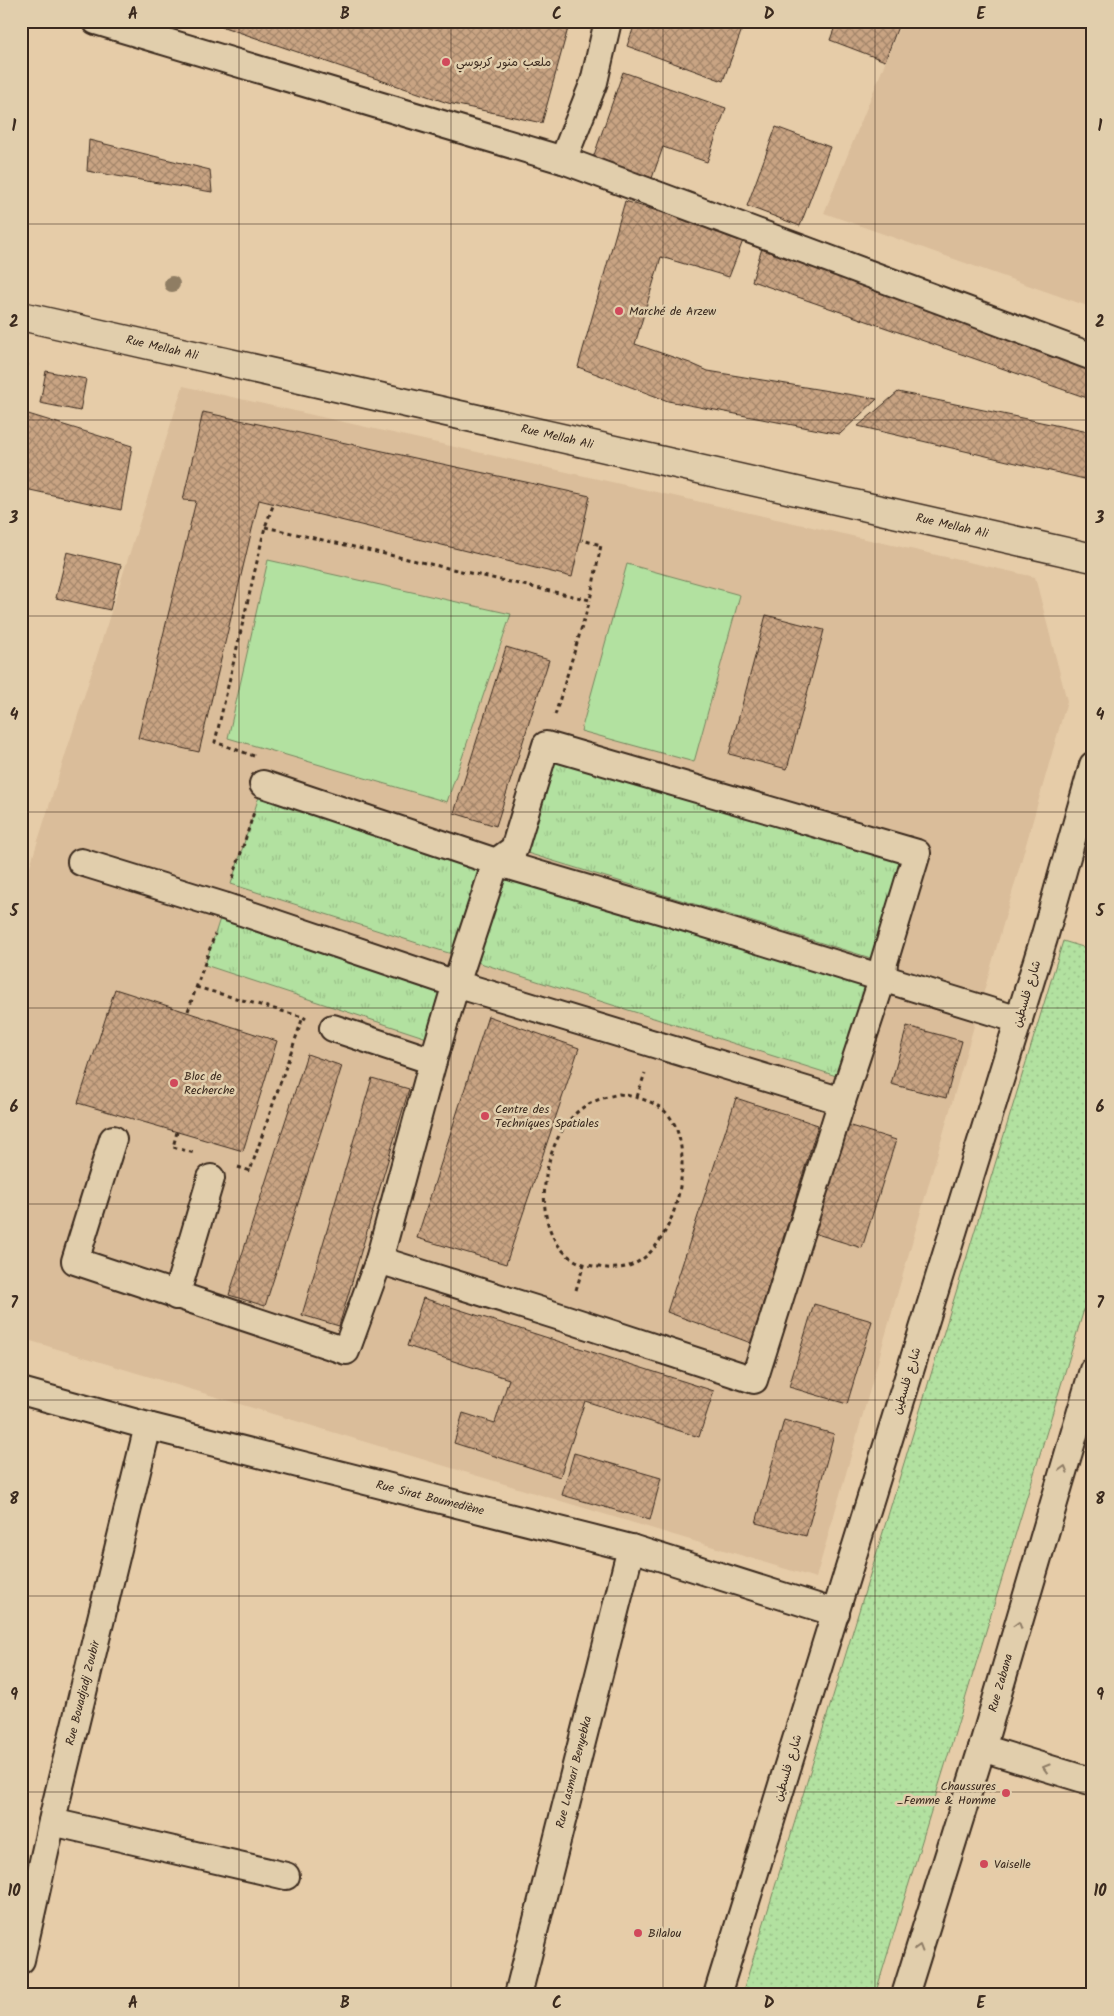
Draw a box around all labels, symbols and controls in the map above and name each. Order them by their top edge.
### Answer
text: A [128,2,138,27]
text: B [340,2,350,27]
text: C [552,2,562,27]
text: D [764,2,775,27]
text: E [977,2,987,27]
place label: ملعب منور كربوسي [456,53,551,73]
marker: ملعب منور كربوسي [440,56,452,68]
text: 1 [12,114,17,139]
text: 1 [1098,114,1103,139]
place label: Marché de Arzew [629,302,717,321]
marker: Marché de Arzew [613,305,625,317]
text: 2 [9,310,19,335]
text: 2 [1095,310,1105,335]
street label: Rue Mellah Ali [124,330,201,366]
street label: Rue Mellah Ali [519,419,596,455]
text: 3 [9,506,19,531]
text: 3 [1095,506,1105,531]
street label: Rue Mellah Ali [914,508,991,544]
text: 4 [10,703,19,728]
text: 4 [1096,703,1105,728]
text: 5 [9,899,20,924]
text: 5 [1095,899,1106,924]
street label: شارع فلسطين [1008,958,1046,1030]
place label: Bloc de Recherche [184,1067,235,1100]
marker: Bloc de Recherche [168,1077,180,1089]
text: 6 [10,1095,19,1120]
text: 6 [1096,1095,1105,1120]
place label: Centre des Techniques Spatiales [495,1100,599,1133]
marker: Centre des Techniques Spatiales [479,1110,491,1122]
text: 7 [10,1291,18,1316]
text: 7 [1096,1291,1104,1316]
street label: شارع فلسطين [888,1345,926,1417]
one-way arrow [1058,1466,1068,1474]
street label: Rue Sirat Boumediène [374,1475,487,1521]
text: 8 [9,1487,19,1512]
text: 8 [1095,1487,1105,1512]
one-way arrow [1012,1622,1022,1630]
street label: Rue Bouadjadj Zoubir [61,1637,106,1748]
street label: Rue Zabana [984,1651,1019,1714]
text: 9 [10,1683,18,1708]
text: 9 [1096,1683,1104,1708]
street label: Rue Lasmari Benyebka [551,1713,597,1830]
street label: شارع فلسطين [769,1732,807,1804]
one-way arrow [1042,1764,1051,1774]
place label: Chaussures _Femme & Homme [896,1777,997,1810]
marker: Chaussures _Femme & Homme [1000,1787,1012,1799]
place label: Vaiselle [994,1855,1031,1874]
marker: Vaiselle [978,1858,990,1870]
text: 10 [7,1879,21,1904]
text: 10 [1093,1879,1107,1904]
place label: Bilalou [648,1924,681,1943]
marker: Bilalou [632,1927,644,1939]
one-way arrow [914,1945,924,1953]
text: A [128,1991,138,2016]
text: B [340,1991,350,2016]
text: C [552,1991,562,2016]
text: D [764,1991,775,2016]
text: E [977,1991,987,2016]

